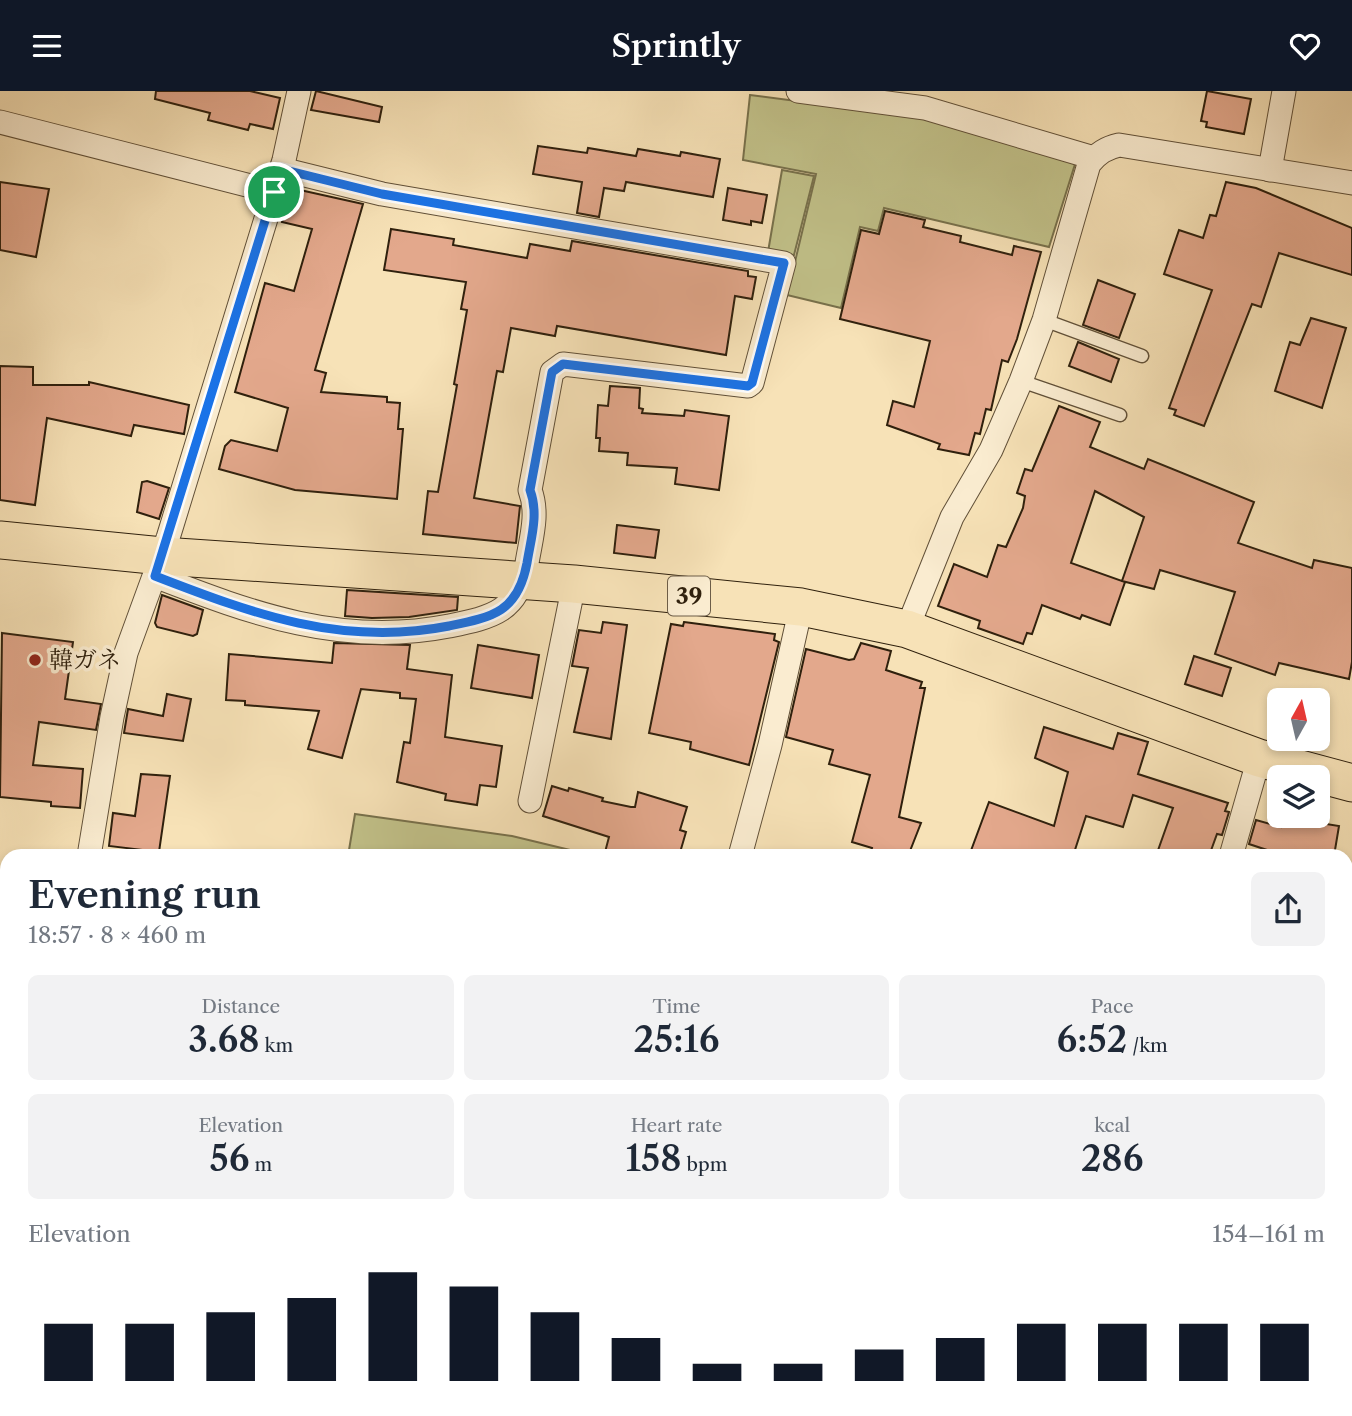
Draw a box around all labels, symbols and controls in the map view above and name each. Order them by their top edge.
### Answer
text: Sprintly [611,26,741,65]
icon: menu [28,27,66,65]
icon: heart [1286,27,1324,65]
pin [244,162,304,222]
icon: arrive [255,173,293,211]
road number: 39 [668,576,710,615]
place label: 韓ガネ [49,645,121,674]
marker: 韓ガネ [27,652,43,668]
north arrow [1267,688,1330,751]
map controls [1267,688,1330,828]
button: layers [1267,765,1330,828]
text: Evening run [28,871,261,918]
button: share [1251,872,1325,946]
text: 18:57 · 8 × 460 m [28,921,206,949]
text: Distance [202,995,280,1018]
text: Time [652,995,701,1018]
text: Pace [1091,995,1134,1018]
text: 3.68 [188,1018,260,1061]
text: 25:16 [633,1018,720,1061]
text: 6:52 [1057,1018,1127,1061]
text: km [260,1034,293,1057]
text: /km [1127,1034,1168,1057]
text: Elevation [198,1114,283,1137]
text: Heart rate [631,1114,722,1137]
text: kcal [1094,1114,1130,1137]
text: 56 [209,1137,249,1180]
text: 158 [626,1137,681,1180]
text: 286 [1081,1137,1143,1180]
text: m [249,1153,272,1176]
text: bpm [681,1153,727,1176]
text: Elevation [28,1220,131,1248]
text: 154–161 m [1212,1220,1325,1248]

